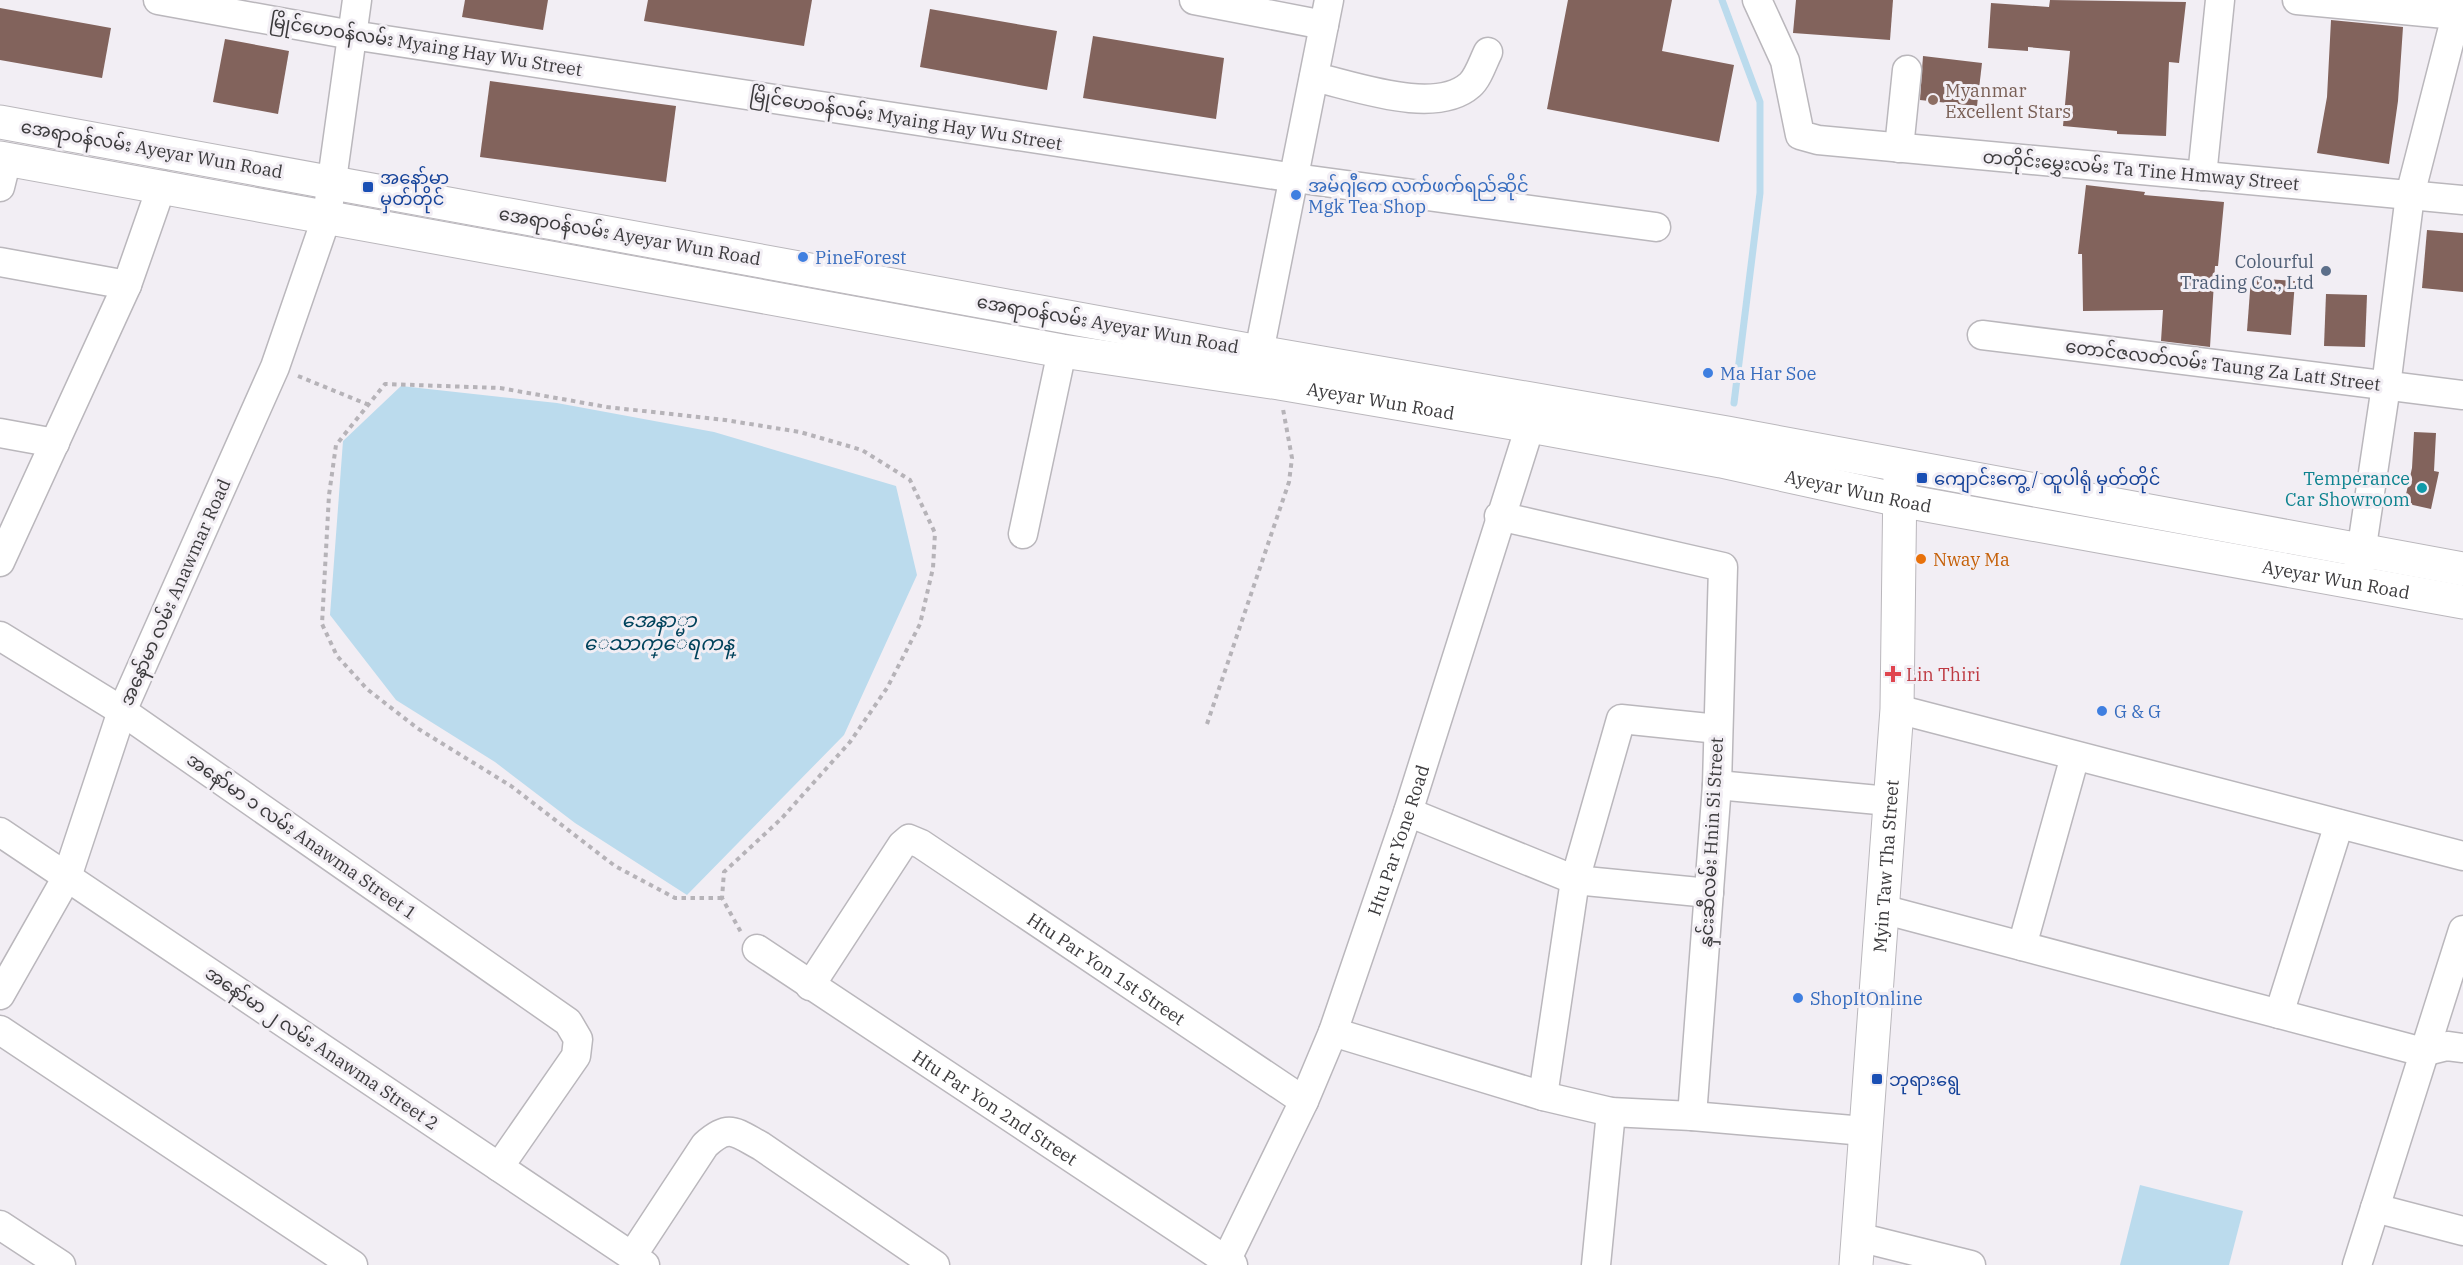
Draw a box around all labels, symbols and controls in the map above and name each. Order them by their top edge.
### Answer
street label: မြိုင်ဟေဝန်လမ်း Myaing Hay Wu Street [267,7,584,85]
place label: Myanmar Excellent Stars [1945,79,2071,123]
street label: မြိုင်ဟေဝန်လမ်း Myaing Hay Wu Street [747,81,1064,159]
marker: Myanmar Excellent Stars [1926,93,1940,107]
street label: အေရာဝန်လမ်း Ayeyar Wun Road [19,114,285,187]
street label: တတိုင်းမွှေးလမ်း Ta Tine Hmway Street [1982,143,2300,199]
place label: အနော်မာ မှတ်တိုင် [380,165,449,214]
place label: အမ်ဂျီကေ လက်ဖက်ရည်ဆိုင် Mgk Tea Shop [1308,172,1529,218]
marker: အနော်မာ မှတ်တိုင် [361,180,375,194]
marker: အမ်ဂျီကေ လက်ဖက်ရည်ဆိုင် Mgk Tea Shop [1289,188,1303,202]
street label: အေရာဝန်လမ်း Ayeyar Wun Road [497,201,763,274]
place label: PineForest [815,246,906,269]
marker: PineForest [796,250,810,264]
place label: Colourful Trading Co., Ltd [2180,250,2314,294]
marker: Colourful Trading Co., Ltd [2319,264,2333,278]
street label: အေရာဝန်လမ်း Ayeyar Wun Road [975,289,1241,362]
street label: တောင်ဇလတ်လမ်း Taung Za Latt Street [2064,333,2382,396]
place label: Ma Har Soe [1720,362,1816,385]
marker: Ma Har Soe [1701,366,1715,380]
street label: Ayeyar Wun Road [1305,376,1456,424]
street label: Ayeyar Wun Road [1783,464,1934,517]
place label: ကျောင်းကွေ့ / ထူပါရုံ မှတ်တိုင် [1934,465,2160,494]
place label: Temperance Car Showroom [2285,467,2410,511]
marker: ကျောင်းကွေ့ / ထူပါရုံ မှတ်တိုင် [1915,471,1929,485]
street label: အနော်မာ လမ်း Anawmar Road [114,475,239,711]
marker: Temperance Car Showroom [2415,481,2429,495]
place label: Nway Ma [1933,548,2010,571]
marker: Nway Ma [1914,552,1928,566]
street label: Ayeyar Wun Road [2260,554,2412,604]
water label: အေနာ္မာ ေသာက္ေရကန္ [584,606,736,660]
place label: Lin Thiri [1906,663,1981,686]
marker: Lin Thiri [1884,665,1902,683]
place label: G & G [2114,700,2161,723]
marker: G & G [2095,704,2109,718]
street label: နှင်းဆီလမ်း Hnin Si Street [1692,736,1732,948]
street label: အနော်မာ ၁ လမ်း Anawma Street 1 [180,747,422,928]
street label: Htu Par Yone Road [1362,762,1434,918]
street label: Myin Taw Tha Street [1868,779,1903,953]
street label: Htu Par Yon 1st Street [1023,907,1190,1030]
street label: အနော်မာ ၂ လမ်း Anawma Street 2 [199,960,444,1138]
place label: ShopItOnline [1810,987,1923,1010]
marker: ShopItOnline [1791,991,1805,1005]
street label: Htu Par Yon 2nd Street [909,1044,1082,1170]
place label: ဘုရားရွေ [1889,1068,1960,1095]
marker: ဘုရားရွေ [1870,1072,1884,1086]

